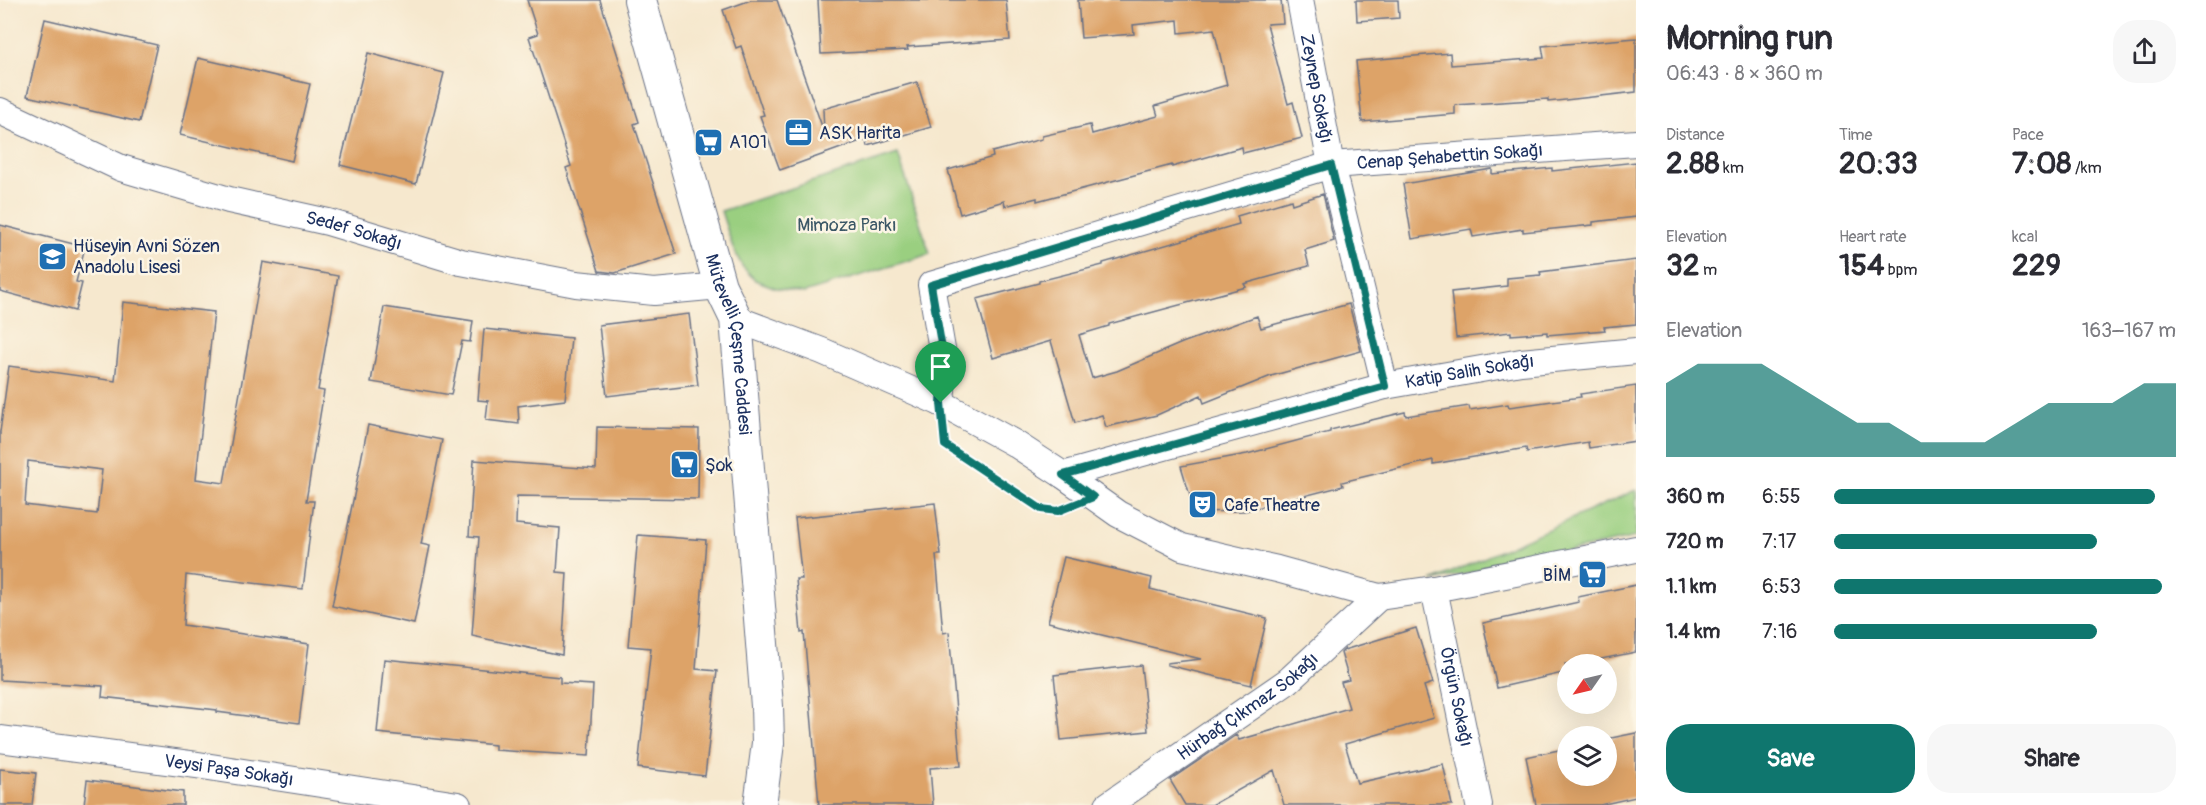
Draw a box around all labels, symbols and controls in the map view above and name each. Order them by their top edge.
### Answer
text: Morning run [1666,18,1833,59]
button: share [2113,20,2176,83]
street label: Zeynep Sokağı [1295,32,1338,145]
text: 06:43 · 8 × 360 m [1666,61,1823,86]
office icon: ASK Harita [782,117,814,149]
place label: ASK Harita [819,122,901,145]
text: Distance [1666,125,1725,145]
text: Time [1839,125,1872,145]
text: Pace [2012,125,2044,145]
supermarket icon: A101 [692,126,724,158]
place label: A101 [729,131,767,154]
street label: Cenap Şehabettin Sokağı [1356,139,1544,175]
text: 2.88 [1666,145,1720,182]
text: 20:33 [1839,145,1918,182]
text: 7:08 [2012,145,2072,182]
text: km [1720,158,1744,178]
text: /km [2072,158,2102,178]
street label: Sedef Sokağı [304,206,405,256]
park label: Mimoza Parkı [797,214,897,237]
text: Elevation [1666,227,1727,247]
text: Heart rate [1839,227,1906,247]
text: kcal [2012,227,2038,247]
place label: Hüseyin Avni Sözen Anadolu Lisesi [73,235,220,279]
school or university icon: Hüseyin Avni Sözen Anadolu Lisesi [36,240,68,272]
text: 32 [1666,247,1700,284]
text: 154 [1839,247,1884,284]
text: 229 [2012,247,2061,284]
street label: Mütevelli Çeşme Caddesi [700,251,756,436]
text: m [1700,260,1717,280]
text: bpm [1884,260,1917,280]
text: Elevation [1666,318,1742,343]
text: 163–167 m [2082,318,2176,343]
pin [915,341,966,403]
icon: arrive [924,350,957,383]
street label: Katip Salih Sokağı [1403,350,1535,394]
supermarket icon: Şok [668,449,700,481]
place label: Şok [705,454,733,477]
text: 360 m [1666,484,1725,509]
text: 6:55 [1762,484,1801,509]
theatre icon: Cafe Theatre [1187,489,1219,521]
place label: Cafe Theatre [1224,494,1320,517]
text: 720 m [1666,529,1724,554]
text: 7:17 [1762,529,1796,554]
supermarket icon: BİM [1576,559,1608,591]
place label: BİM [1543,564,1571,587]
text: 1.1 km [1666,574,1716,599]
text: 6:53 [1762,574,1801,599]
text: 1.4 km [1666,619,1720,644]
text: 7:16 [1762,619,1797,644]
street label: Örgün Sokağı [1434,645,1478,749]
street label: Hürbağ Çıkmaz Sokağı [1173,648,1323,766]
north arrow [1557,654,1617,714]
map controls [1557,654,1617,786]
button: Save [1666,724,1915,793]
button: Share [1927,724,2176,793]
button: layers [1557,726,1617,786]
street label: Veysi Paşa Sokağı [163,750,295,792]

